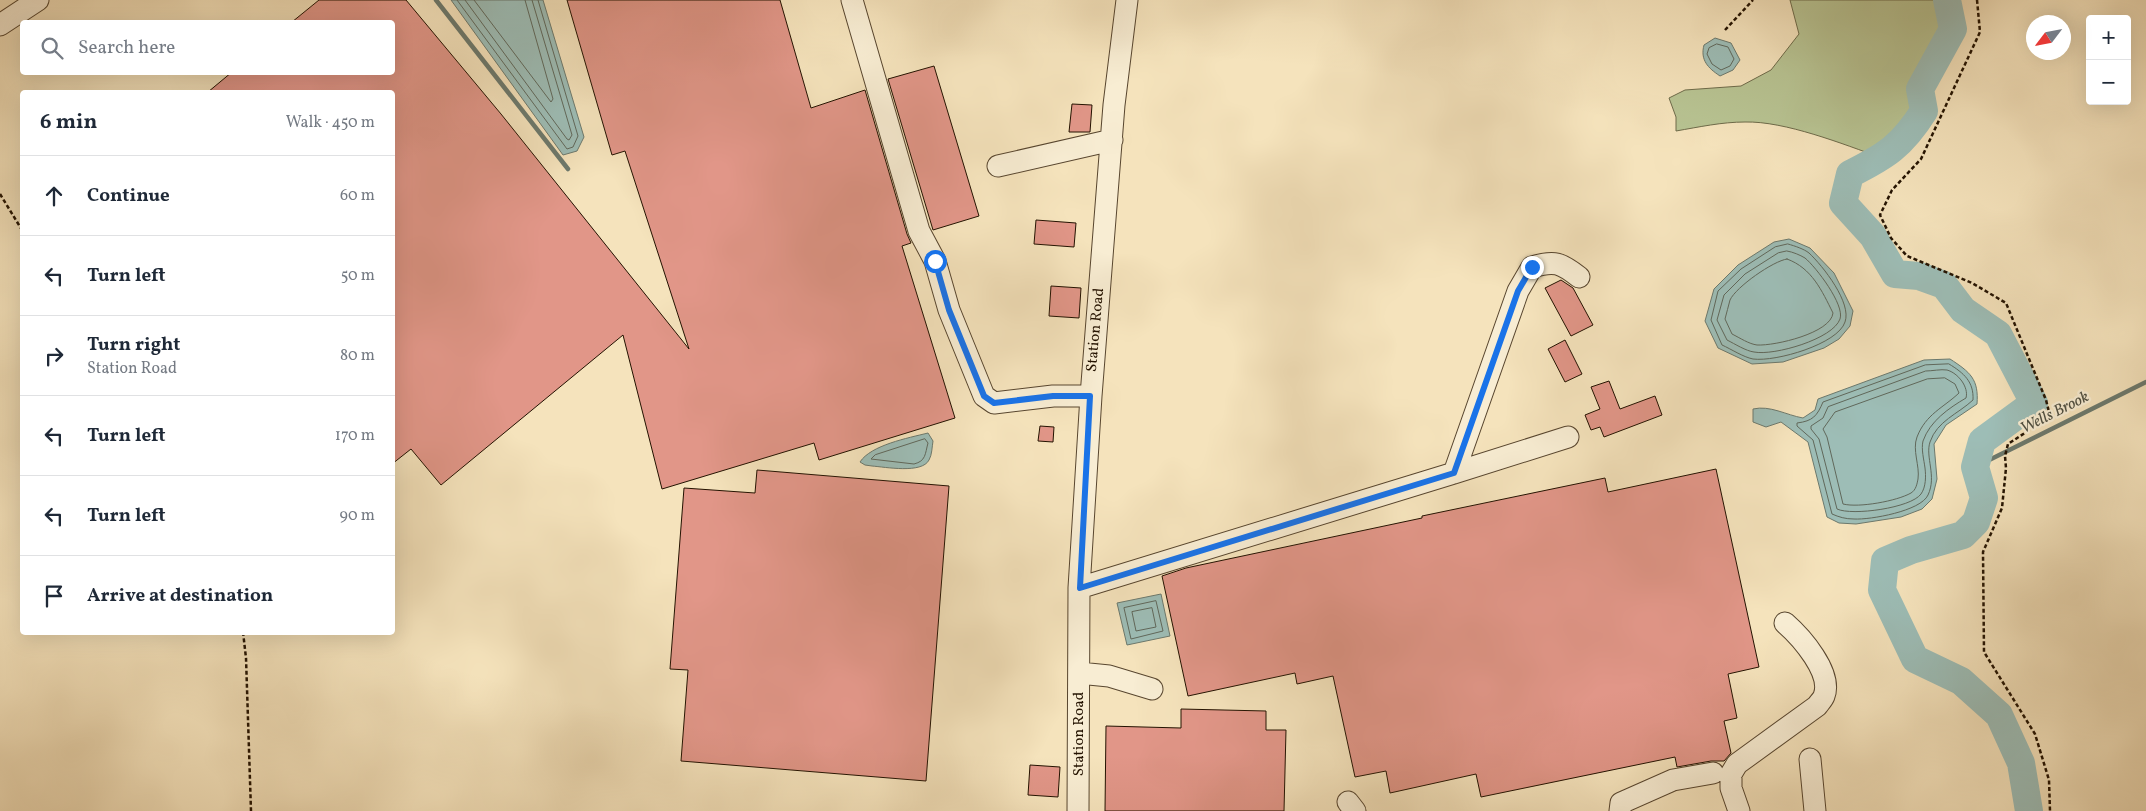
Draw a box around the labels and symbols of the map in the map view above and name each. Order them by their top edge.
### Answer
north arrow [2026,15,2071,60]
route start [924,250,947,273]
route end [1521,256,1544,279]
street label: Station Road [1082,287,1110,373]
water label: Wells Brook [2017,386,2094,440]
street label: Station Road [1069,692,1090,776]

